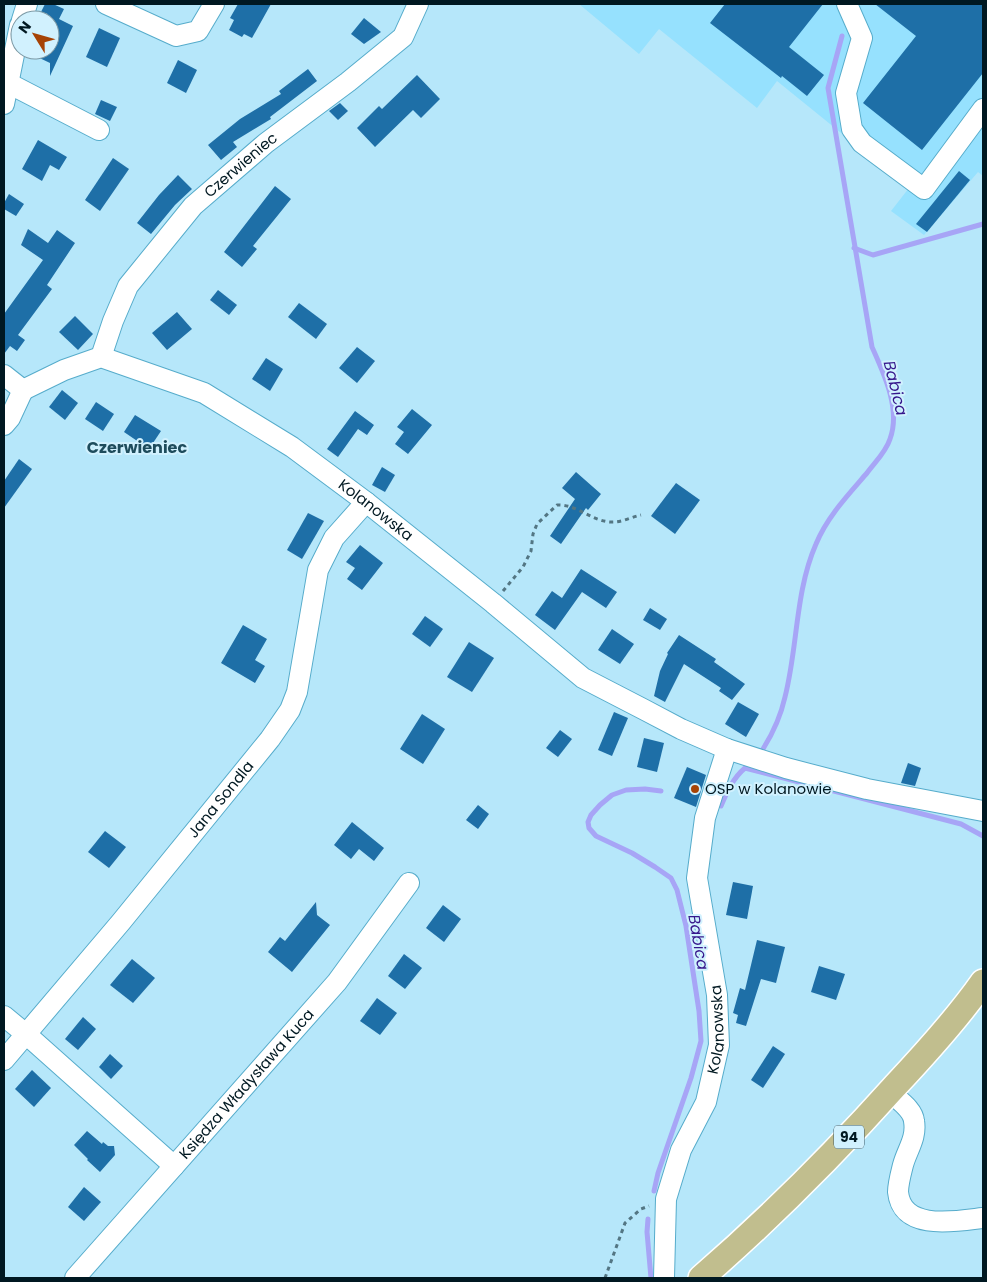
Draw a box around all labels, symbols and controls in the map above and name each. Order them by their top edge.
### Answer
north arrow [10,10,60,60]
text: N [13,17,36,37]
street label: Czerwieniec [199,127,281,202]
water label: Babica [878,358,913,418]
district label: Czerwieniec [87,436,187,459]
street label: Kolanowska [334,474,418,546]
street label: Jana Sondla [183,756,258,842]
place label: OSP w Kolanowie [705,778,832,799]
marker: OSP w Kolanowie [689,783,701,795]
water label: Babica [682,913,715,972]
street label: Kolanowska [702,983,729,1076]
street label: Księdza Władysława Kuca [174,1004,319,1163]
road number: 94 [834,1126,864,1148]

